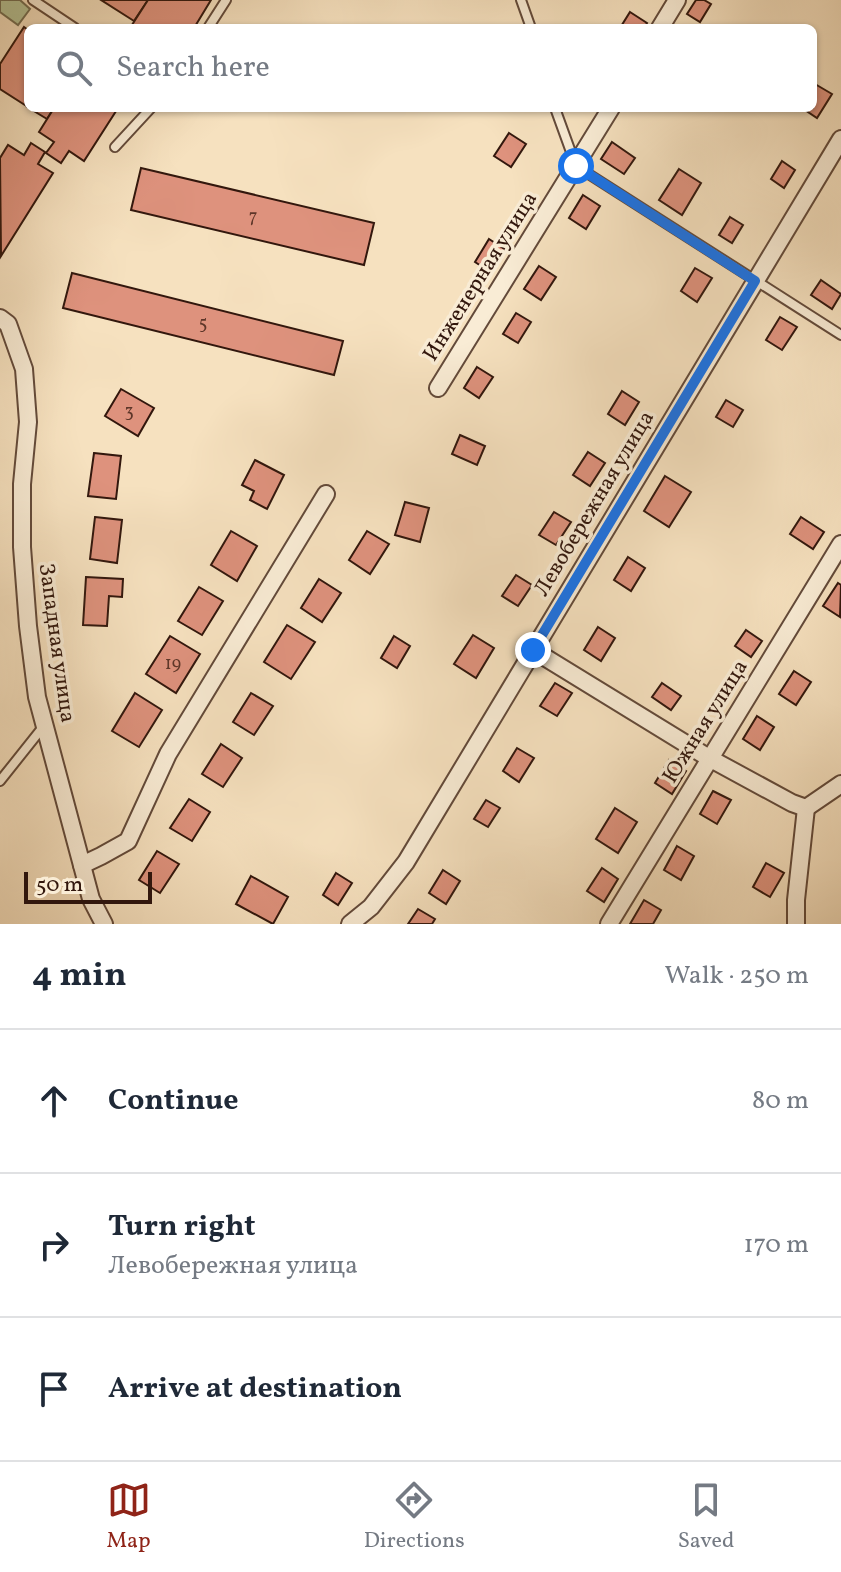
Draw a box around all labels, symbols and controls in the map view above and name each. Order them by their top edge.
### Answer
search box [24,24,817,112]
icon: search [52,46,96,90]
text: Search here [116,47,270,89]
route start [558,148,594,184]
street label: Инженерная улица [416,186,546,368]
house number: 7 [249,205,257,230]
house number: 5 [199,312,207,337]
house number: 3 [124,400,134,425]
street label: Левобережная улица [527,405,663,603]
street label: Западная улица [29,561,83,725]
route end [515,632,551,668]
house number: 19 [165,652,181,677]
street label: Южная улица [656,654,756,790]
scale bar [24,868,152,904]
text: 50 m [36,870,83,901]
text: 4 min [32,953,127,1000]
text: Walk · 250 m [665,958,809,994]
icon: ahead [32,1079,76,1123]
text: Continue [108,1080,239,1122]
text: 80 m [752,1083,809,1119]
text: Turn right [108,1206,256,1248]
icon: right [32,1223,76,1267]
text: 170 m [744,1227,809,1263]
text: Левобережная улица [108,1248,358,1284]
icon: arrive [32,1367,76,1411]
text: Arrive at destination [108,1368,402,1410]
tab: Map [107,1478,151,1557]
tab: Directions [364,1478,465,1557]
tab: Saved [678,1478,734,1557]

